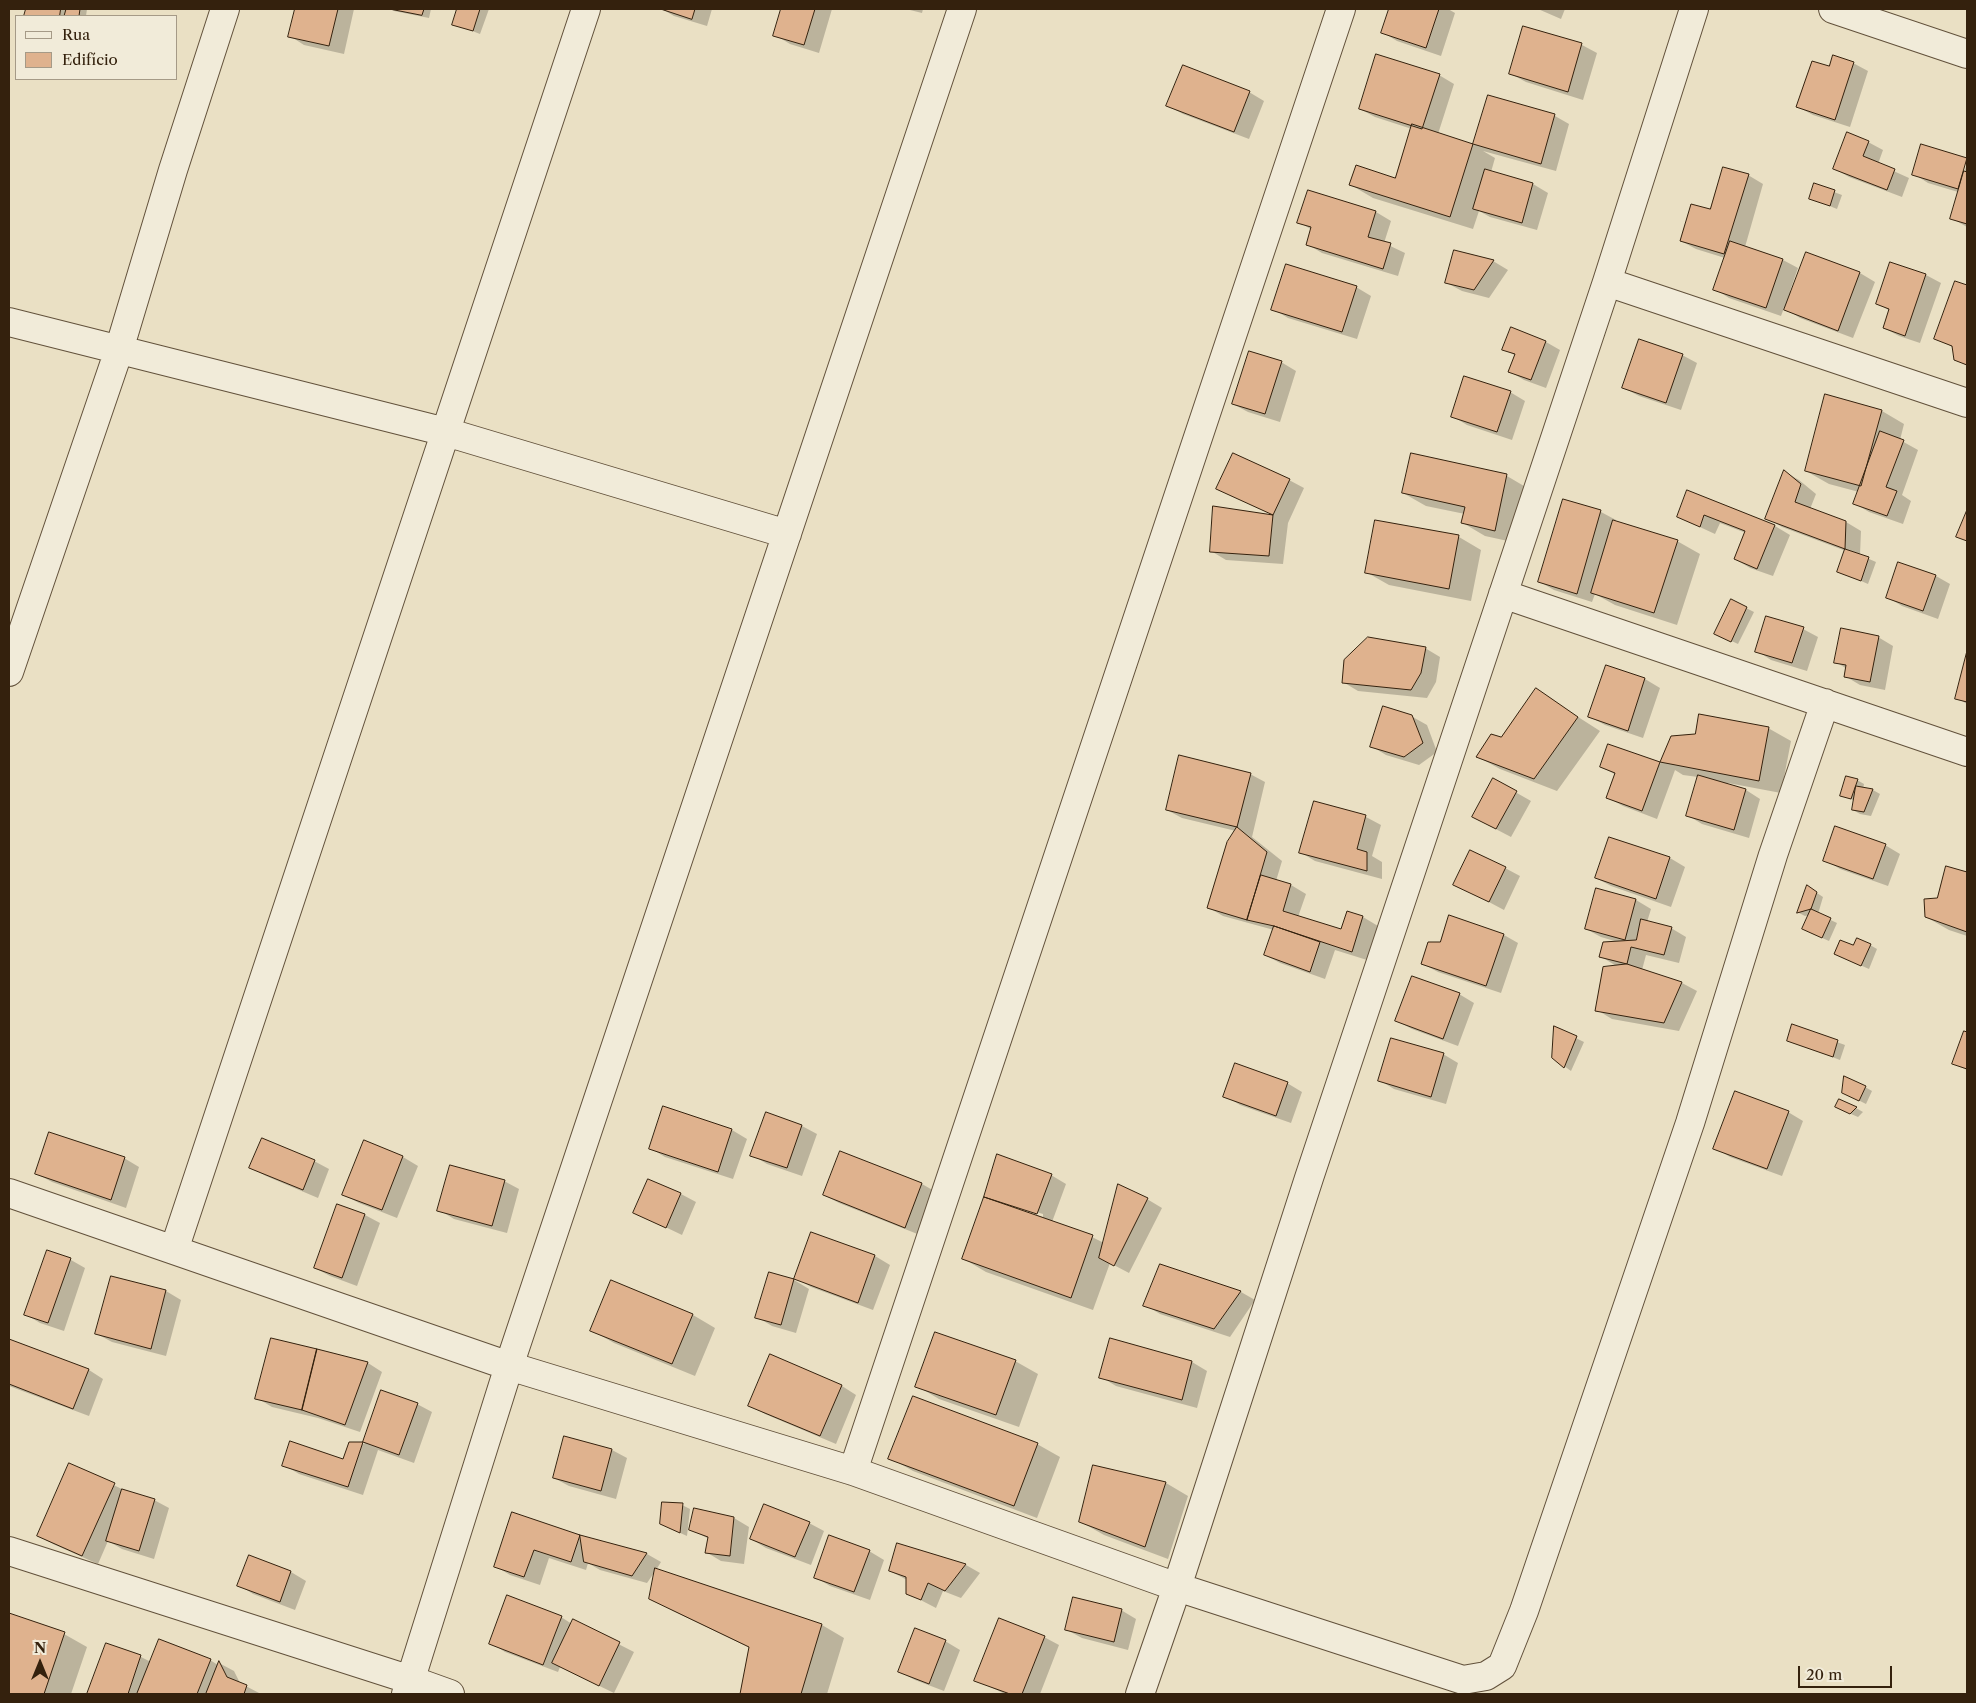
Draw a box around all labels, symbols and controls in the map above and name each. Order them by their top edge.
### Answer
legend [15,15,178,80]
text: Rua [62,25,90,44]
text: Edifício [62,50,118,69]
north arrow [15,1638,65,1688]
text: N [34,1639,46,1657]
scale bar [1801,1656,1895,1688]
text: 20 m [1806,1665,1842,1684]

